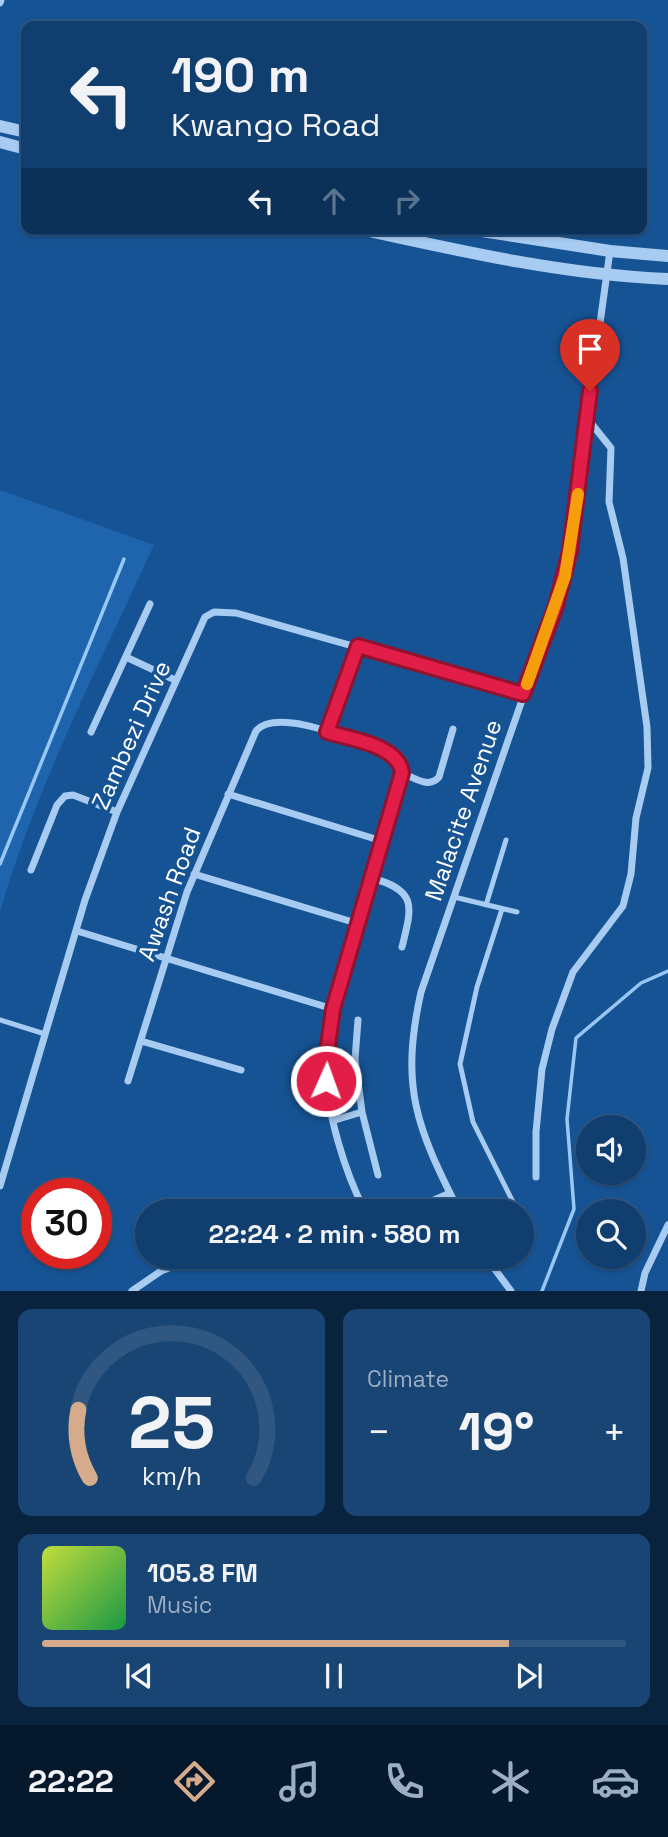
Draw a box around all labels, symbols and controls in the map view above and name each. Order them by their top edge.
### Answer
text: 190 m [171,44,309,106]
icon: left [56,49,147,140]
text: Kwango Road [171,105,380,145]
icon: left [242,182,280,220]
icon: ahead [315,182,353,220]
icon: right [388,182,426,220]
pin [560,319,620,391]
icon: arrive [571,330,609,368]
street label: Zambezi Drive [84,656,178,814]
street label: Malacite Avenue [417,715,509,905]
street label: Awash Road [130,823,208,965]
position arrow [289,1044,363,1118]
map controls [576,1115,646,1269]
button: sound [576,1115,646,1185]
speed limit sign: 30 [21,1178,112,1269]
button: search [576,1199,646,1269]
text: 22:24 · 2 min · 580 m [209,1217,461,1251]
text: Climate [367,1364,449,1394]
text: 25 [128,1377,215,1470]
text: 19° [458,1399,535,1465]
text: − [367,1408,391,1456]
text: + [602,1408,626,1456]
text: km/h [142,1460,201,1492]
text: 105.8 FM [147,1556,258,1590]
text: Music [147,1590,212,1620]
icon: previous [120,1657,158,1695]
icon: pause [315,1657,353,1695]
icon: next [510,1657,548,1695]
icon: directions [170,1757,219,1806]
icon: music [275,1757,324,1806]
icon: phone [380,1757,429,1806]
icon: climate [486,1757,535,1806]
icon: car [591,1757,640,1806]
text: 22:22 [28,1761,114,1801]

